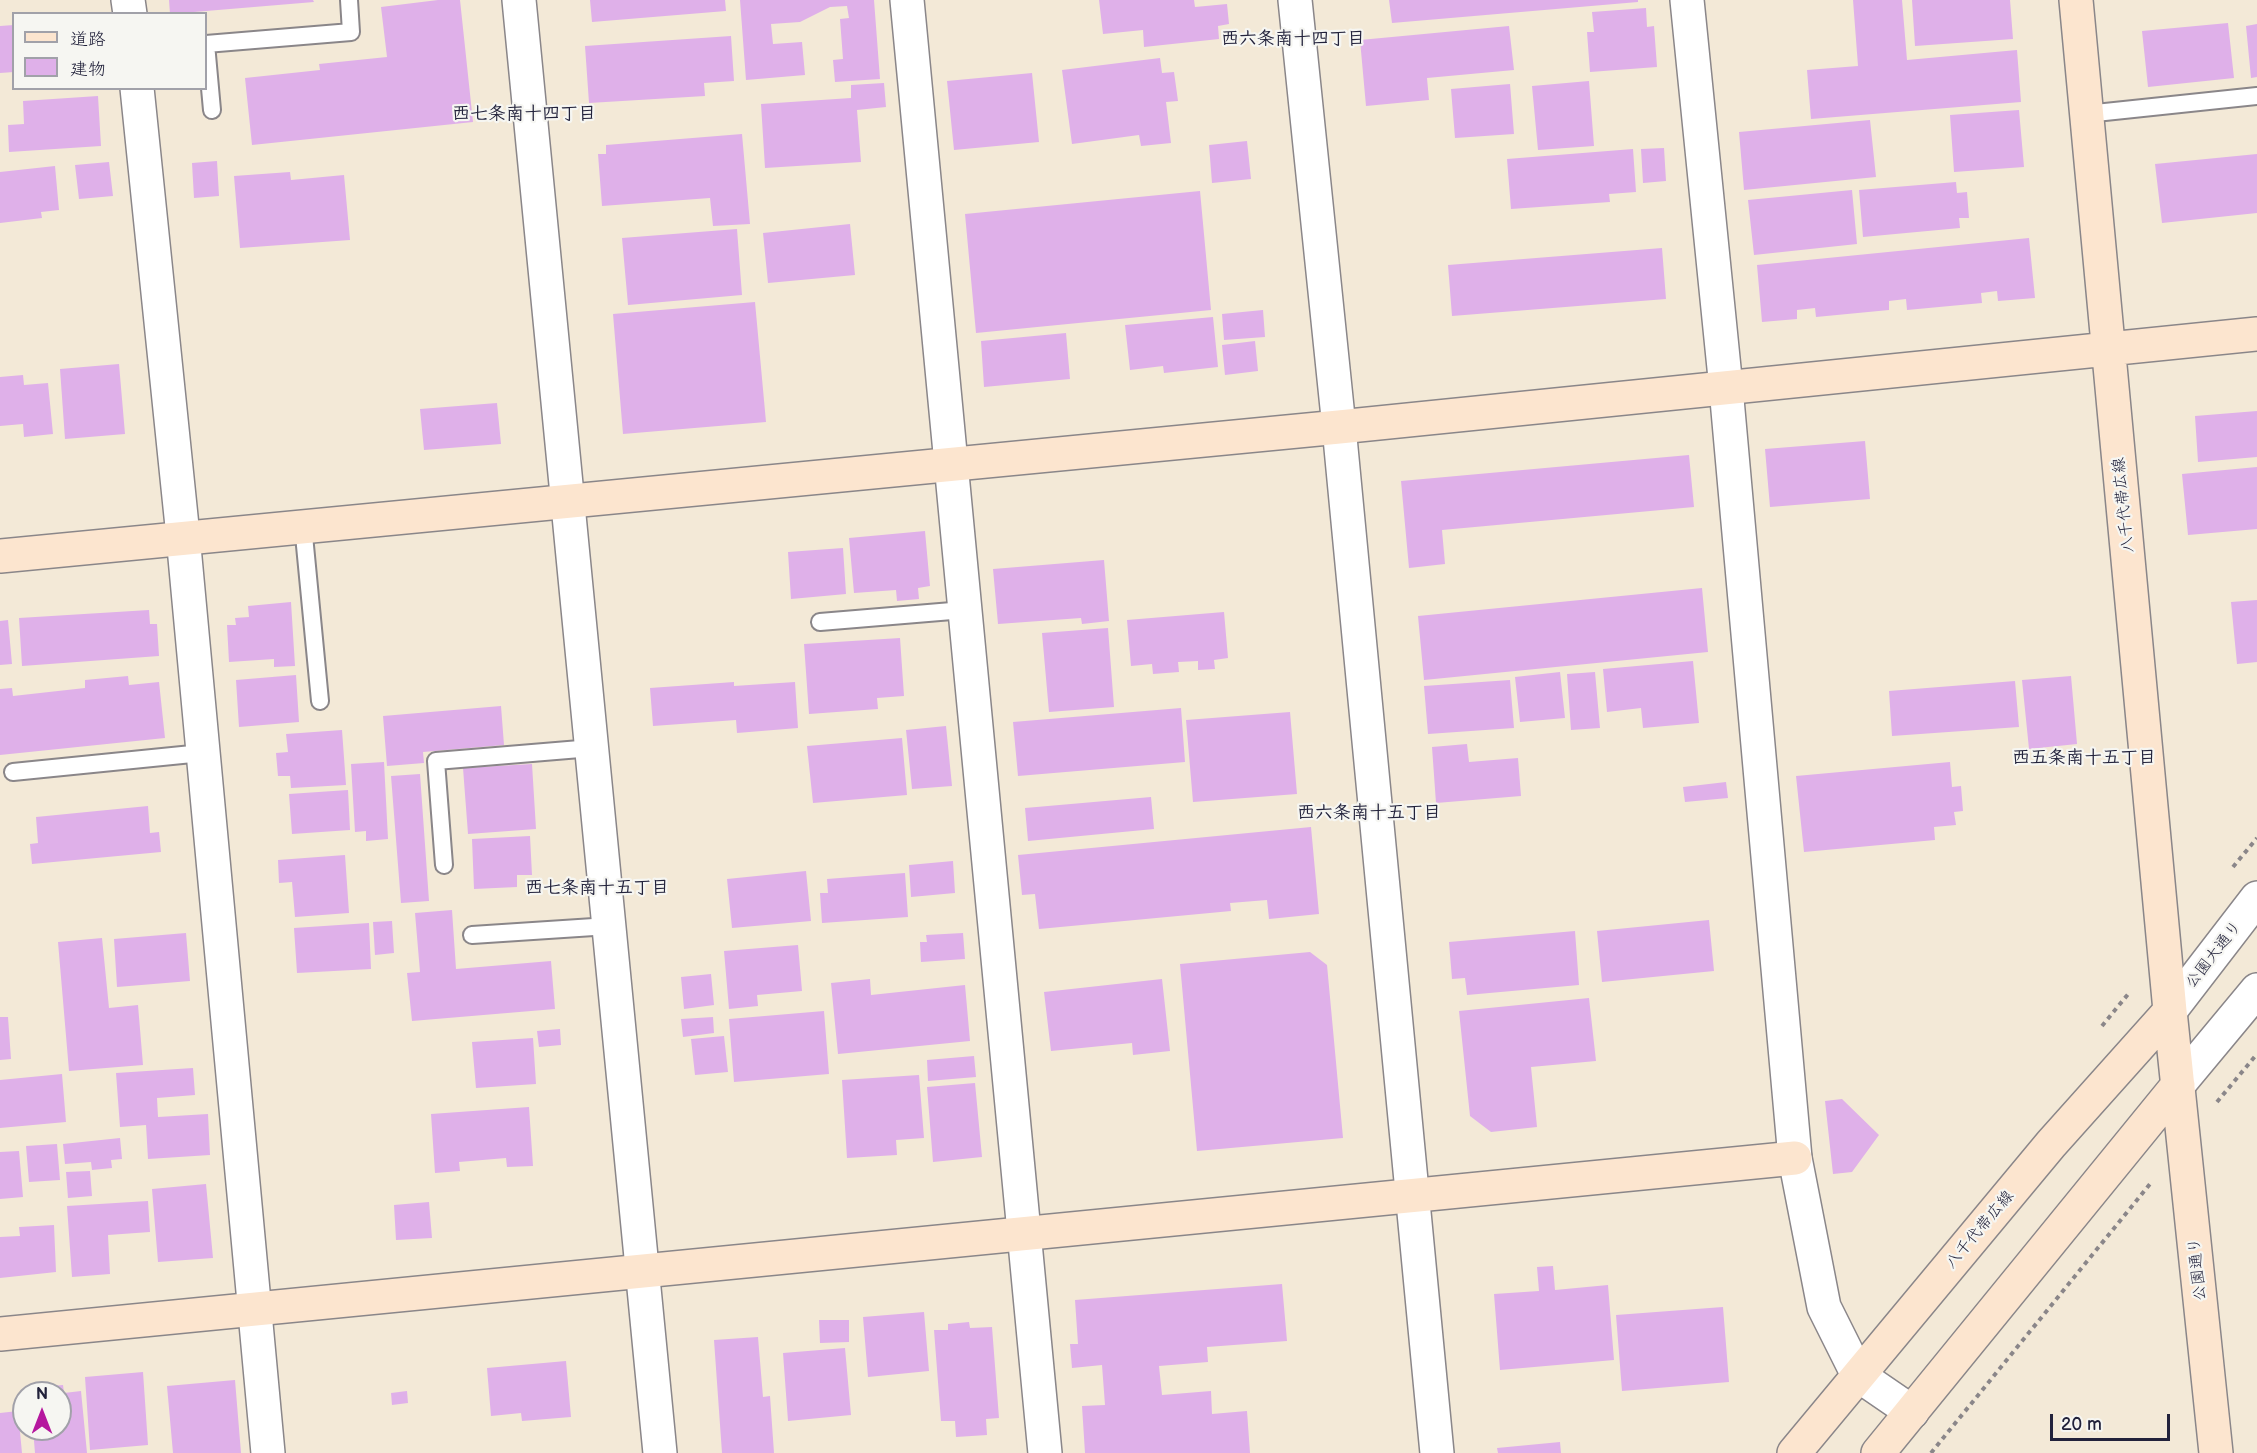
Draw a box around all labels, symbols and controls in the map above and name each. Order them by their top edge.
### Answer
legend [12,12,207,90]
district label: 西六条南十四丁目 [1221,28,1365,50]
text: 道路 [70,29,106,50]
text: 建物 [70,59,106,80]
district label: 西七条南十四丁目 [452,103,596,125]
street label: 八千代帯広線 [2109,456,2139,554]
district label: 西五条南十五丁目 [2012,747,2156,769]
district label: 西六条南十五丁目 [1297,802,1441,824]
district label: 西七条南十五丁目 [525,877,669,899]
street label: 公園大通り [2182,918,2246,992]
street label: 八千代帯広線 [1942,1187,2018,1273]
street label: 公園通り [2185,1236,2211,1302]
north arrow [12,1381,72,1441]
text: N [36,1385,48,1404]
scale bar [2053,1402,2173,1440]
text: 20 m [2061,1414,2102,1435]

